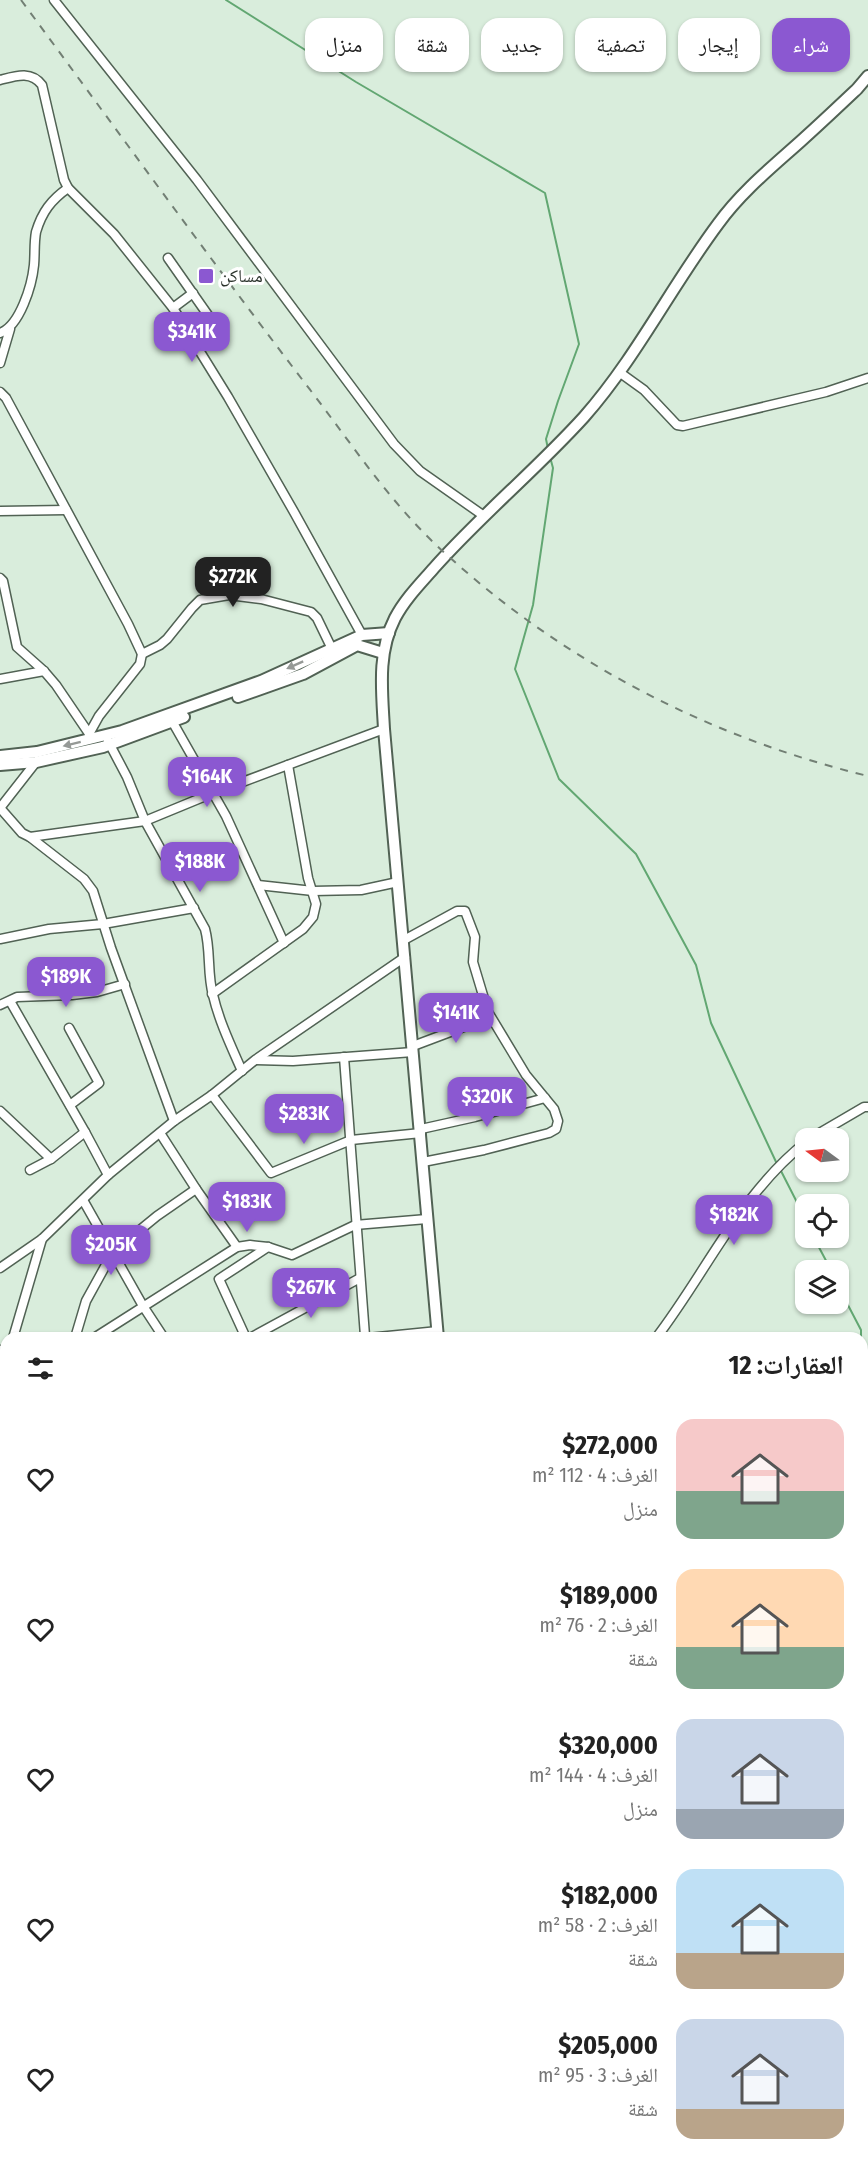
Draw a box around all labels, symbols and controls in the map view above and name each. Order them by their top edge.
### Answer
chip: منزل [305,18,383,72]
chip: شقة [395,18,469,72]
chip: جديد [481,18,563,72]
chip: تصفية [575,18,666,72]
chip: إيجار [678,18,760,72]
chip: شراء [772,18,850,72]
place label: مساكن [220,265,263,287]
marker: مساكن [197,267,215,285]
pin: $341K [150,312,234,363]
text: $341K [168,319,216,343]
pin: $272K [191,557,275,608]
text: $272K [209,564,257,588]
one-way arrow [286,661,303,670]
one-way arrow [62,740,81,750]
pin: $164K [165,757,249,808]
text: $164K [182,764,232,788]
pin: $188K [158,842,242,893]
text: $188K [175,849,225,873]
pin: $189K [24,957,108,1008]
text: $189K [41,964,91,988]
pin: $141K [414,993,498,1044]
text: $141K [433,1000,479,1024]
pin: $320K [445,1077,529,1128]
text: $320K [461,1084,513,1108]
pin: $283K [262,1094,346,1145]
text: $283K [279,1101,329,1125]
north arrow [795,1128,849,1182]
map controls [795,1128,849,1314]
pin: $183K [205,1182,289,1233]
text: $183K [222,1189,272,1213]
button: locate [795,1194,849,1248]
pin: $182K [692,1195,776,1246]
text: $182K [709,1202,759,1226]
pin: $205K [69,1225,153,1276]
text: $205K [85,1232,137,1256]
button: layers [795,1260,849,1314]
pin: $267K [269,1268,353,1319]
text: $267K [286,1275,336,1299]
text: العقارات: 12 [729,1350,844,1381]
icon: filters [24,1352,57,1385]
text: $272,000 [562,1430,658,1461]
icon: home [724,1443,796,1515]
icon: heart [24,1463,57,1496]
text: الغرف: 4 · 112 m² [532,1463,658,1487]
text: منزل [623,1497,658,1521]
text: $189,000 [560,1580,658,1611]
icon: home [724,1593,796,1665]
icon: heart [24,1613,57,1646]
text: الغرف: 2 · 76 m² [539,1613,658,1637]
text: شقة [628,1647,658,1671]
text: $320,000 [559,1730,658,1761]
icon: home [724,1743,796,1815]
icon: heart [24,1763,57,1796]
text: الغرف: 4 · 144 m² [529,1763,658,1787]
text: منزل [623,1797,658,1821]
text: $182,000 [561,1880,658,1911]
icon: home [724,1893,796,1965]
icon: heart [24,1913,57,1946]
text: الغرف: 2 · 58 m² [538,1913,658,1937]
text: شقة [628,1947,658,1971]
text: $205,000 [558,2030,658,2061]
icon: home [724,2043,796,2115]
icon: heart [24,2063,57,2096]
text: الغرف: 3 · 95 m² [538,2063,658,2087]
text: شقة [628,2097,658,2121]

